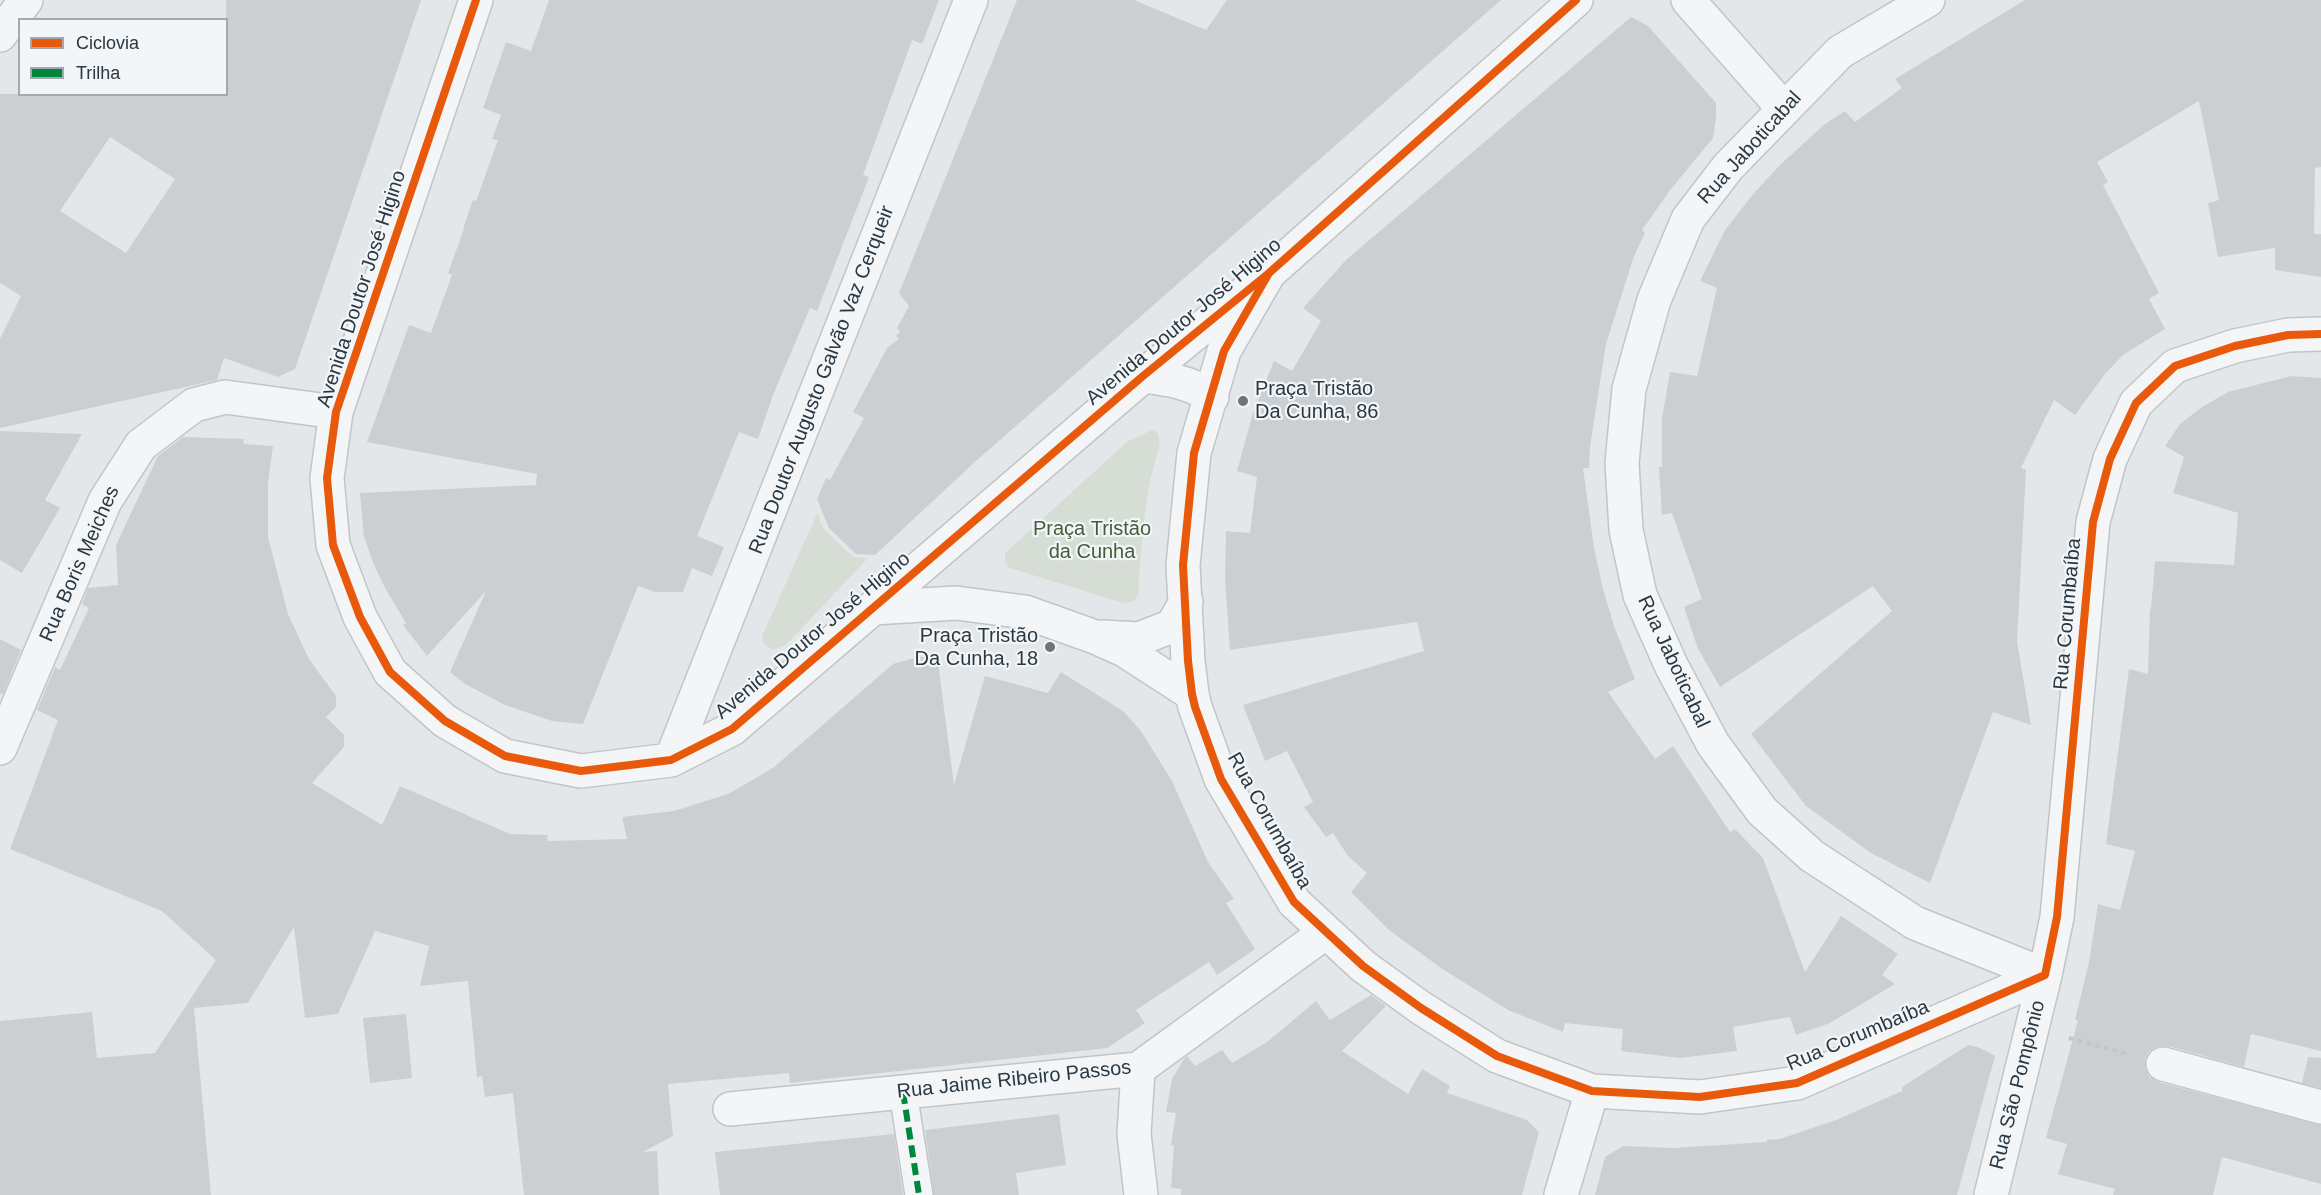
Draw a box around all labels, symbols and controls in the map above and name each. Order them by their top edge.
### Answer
legend [18,18,228,96]
text: Ciclovia [76,33,139,53]
text: Trilha [76,63,120,83]
street label: Rua Jaboticabal [1693,87,1807,209]
street label: Avenida Doutor José Higino [312,168,412,410]
street label: Rua Doutor Augusto Galvão Vaz Cerqueir [744,203,900,557]
street label: Avenida Doutor José Higino [1081,233,1287,411]
place label: Praça Tristão Da Cunha, 86 [1255,377,1378,424]
marker: Praça Tristão Da Cunha, 86 [1236,394,1250,408]
street label: Rua Boris Meiches [35,482,125,646]
park label: Praça Tristão da Cunha [1033,517,1151,564]
street label: Rua Corumbaíba [2049,537,2087,691]
street label: Avenida Doutor José Higino [710,547,916,725]
street label: Rua Jaboticabal [1632,592,1714,732]
place label: Praça Tristão Da Cunha, 18 [915,624,1038,671]
marker: Praça Tristão Da Cunha, 18 [1043,640,1057,654]
street label: Rua Corumbaíba [1222,749,1316,893]
street label: Rua Corumbaíba [1783,995,1933,1077]
street label: Rua São Pompônio [1985,998,2051,1172]
street label: Rua Jaime Ribeiro Passos [896,1056,1132,1104]

